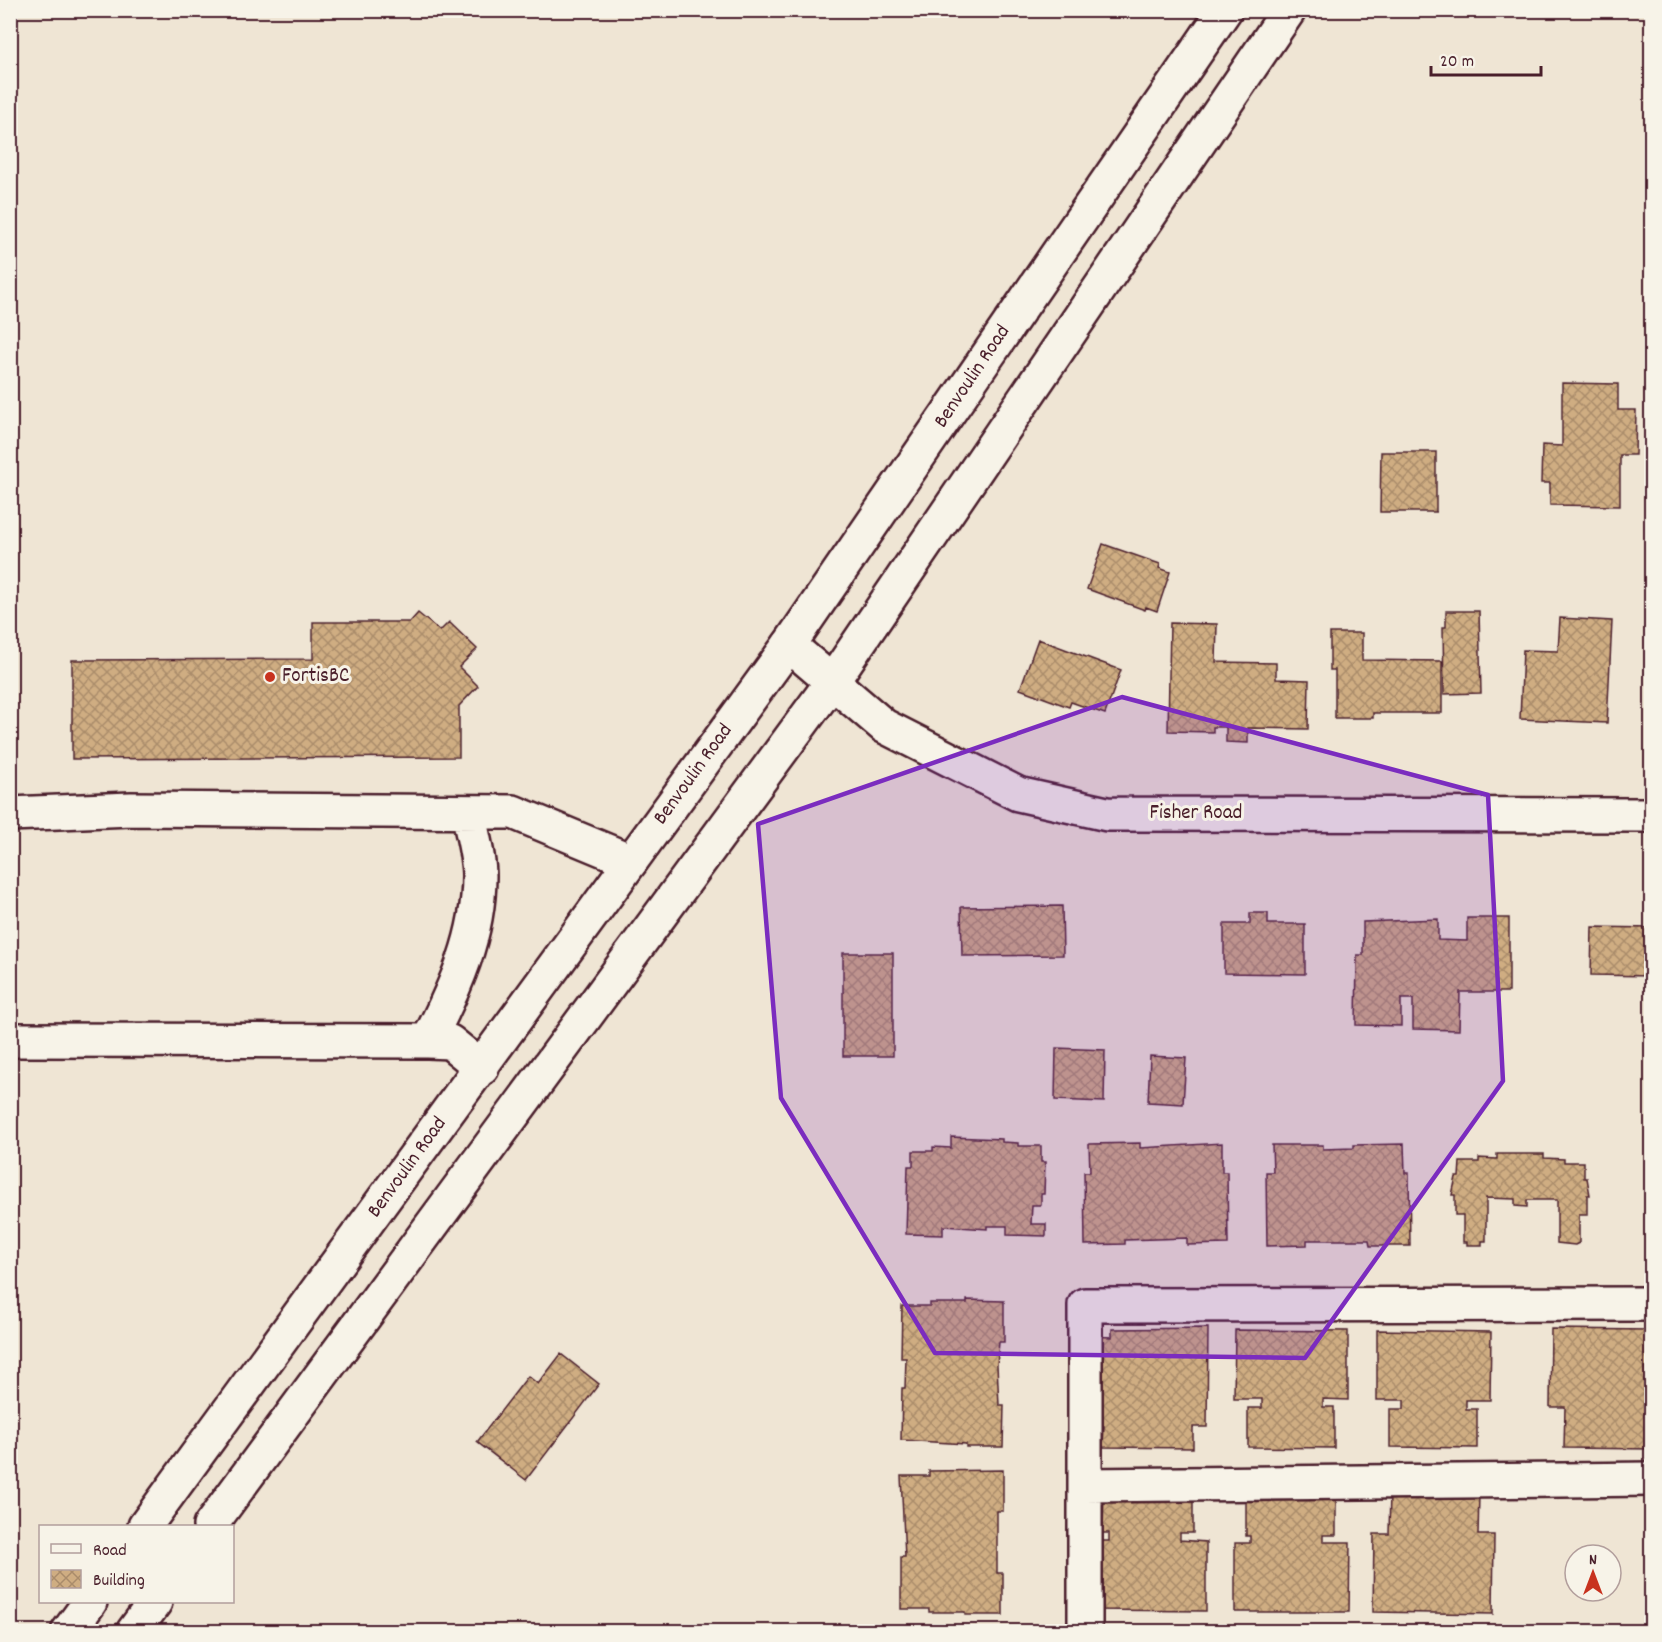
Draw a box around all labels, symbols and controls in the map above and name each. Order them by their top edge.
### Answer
scale bar [1431,39,1540,77]
text: 20 m [1440,50,1474,75]
street label: Benvoulin Road [927,319,1019,435]
place label: FortisBC [282,662,349,692]
marker: FortisBC [263,670,277,684]
street label: Benvoulin Road [647,718,741,832]
street label: Fisher Road [1150,799,1242,829]
street label: Benvoulin Road [361,1111,455,1225]
legend [39,1525,234,1603]
text: Road [93,1539,127,1564]
north arrow [1563,1543,1623,1603]
text: N [1589,1549,1597,1572]
text: Building [93,1569,145,1594]

